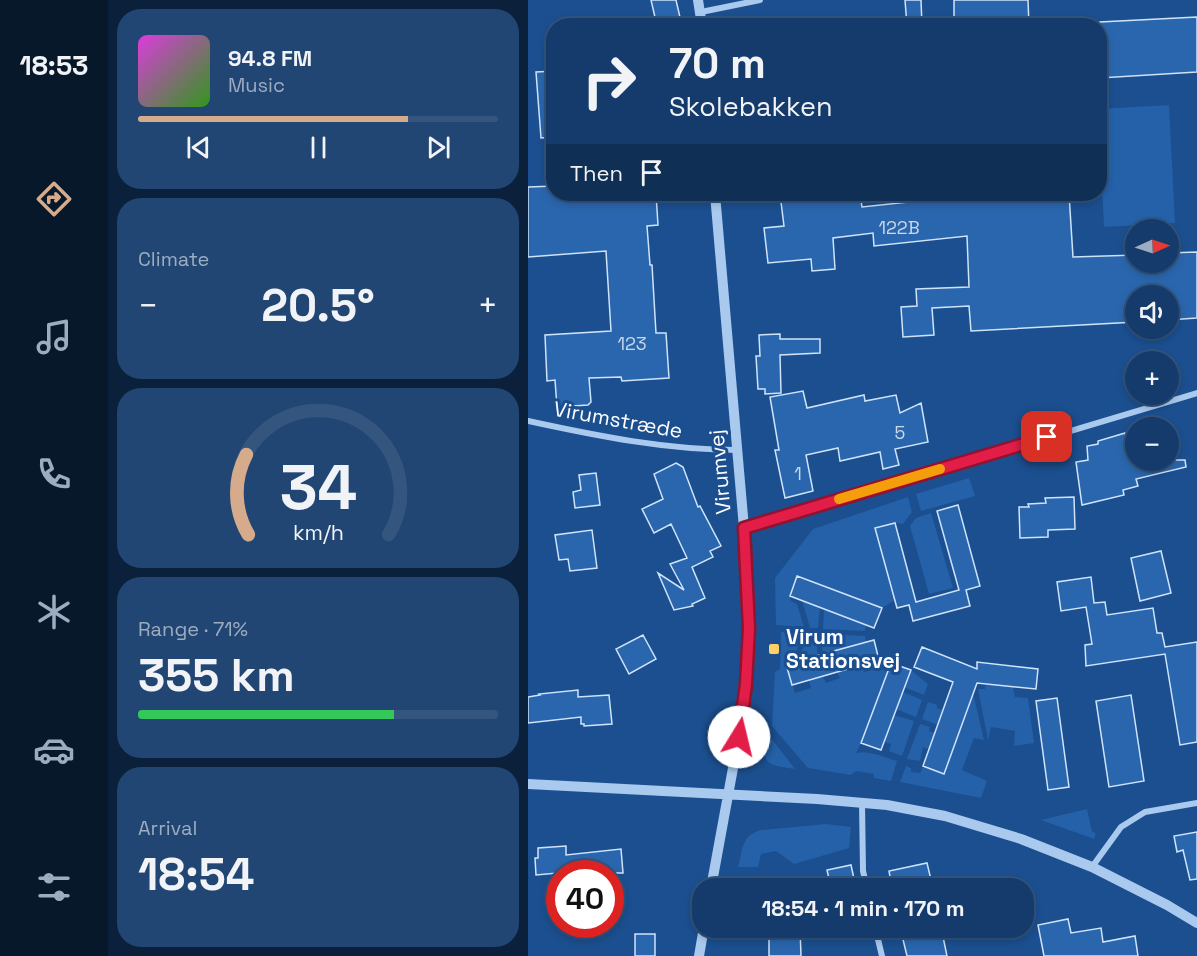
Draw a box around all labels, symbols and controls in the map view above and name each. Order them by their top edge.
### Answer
text: 70 m [669,37,766,90]
icon: right [570,42,648,120]
text: 94.8 FM [228,44,312,72]
text: 18:53 [19,48,89,83]
text: Music [228,72,285,98]
text: Skolebakken [669,89,832,124]
icon: previous [182,131,215,164]
icon: pause [302,131,335,164]
icon: next [422,131,455,164]
icon: arrive [635,156,668,189]
text: Then [570,159,623,187]
icon: directions [33,178,75,220]
house number: 122B [878,216,920,239]
north arrow [1125,219,1179,273]
map controls [1125,219,1179,471]
text: Climate [138,246,209,272]
text: 20.5° [261,277,375,334]
text: − [138,285,158,327]
text: + [478,285,498,327]
button: sound [1125,285,1179,339]
icon: music [33,316,75,358]
house number: 123 [617,332,647,355]
button: + [1125,351,1179,405]
street label: Virumstræde [552,395,685,444]
pin [1021,411,1072,462]
button: − [1125,417,1179,471]
icon: arrive [1030,420,1063,453]
house number: 5 [895,421,905,444]
street label: Virumvej [702,428,737,516]
text: 34 [279,448,357,527]
icon: phone [33,453,75,495]
house number: 1 [794,462,802,485]
text: km/h [292,519,344,546]
icon: climate [33,591,75,633]
text: Range · 71% [138,616,248,642]
place label: Virum Stationsvej [786,623,900,674]
marker: Virum Stationsvej [767,642,781,656]
text: 355 km [138,647,295,704]
position arrow [707,705,771,769]
icon: car [33,729,75,771]
text: Arrival [138,815,197,841]
text: 18:54 [138,846,254,903]
speed limit sign: 40 [546,860,624,938]
icon: filters [33,866,75,908]
text: 18:54 · 1 min · 170 m [761,894,965,922]

